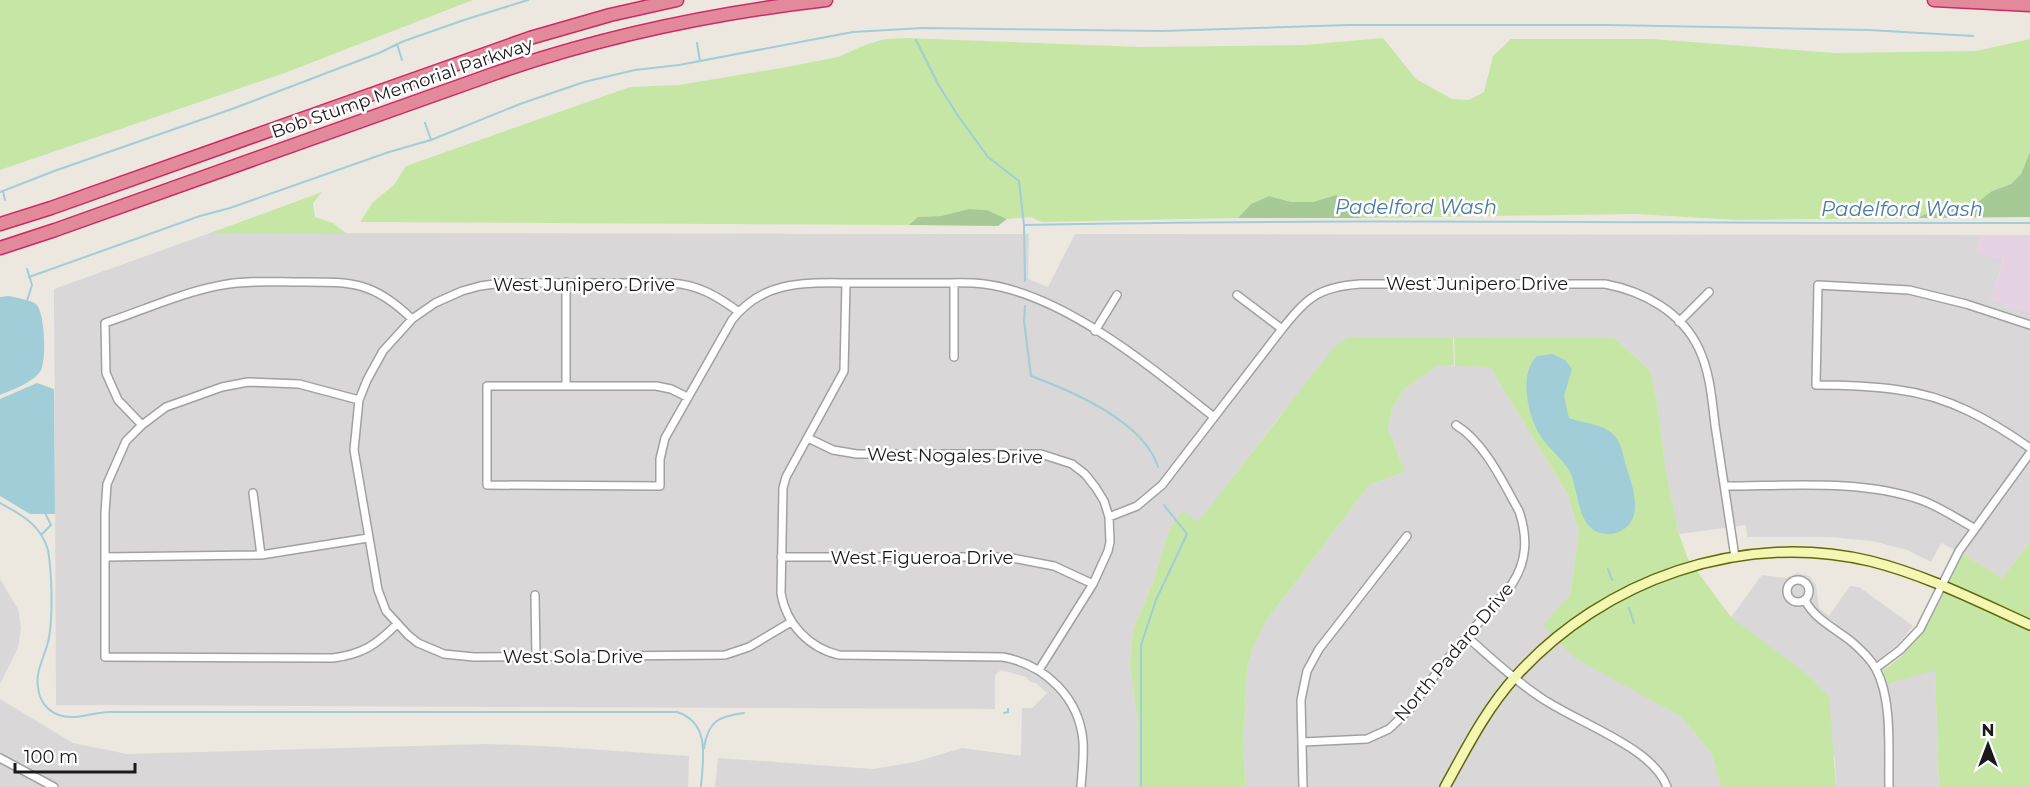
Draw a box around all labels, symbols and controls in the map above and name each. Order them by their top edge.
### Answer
street label: Bob Stump Memorial Parkway [268,33,536,143]
water label: Padelford Wash [1335,195,1497,219]
water label: Padelford Wash [1821,197,1983,221]
street label: West Junipero Drive [1386,273,1568,295]
street label: West Junipero Drive [493,274,675,296]
street label: West Nogales Drive [867,443,1043,469]
street label: West Figueroa Drive [831,547,1014,569]
street label: North Padaro Drive [1390,578,1518,726]
street label: West Sola Drive [503,646,643,668]
north arrow [1958,715,2018,775]
text: N [1982,721,1994,740]
scale bar [15,736,135,774]
text: 100 m [24,746,78,768]

